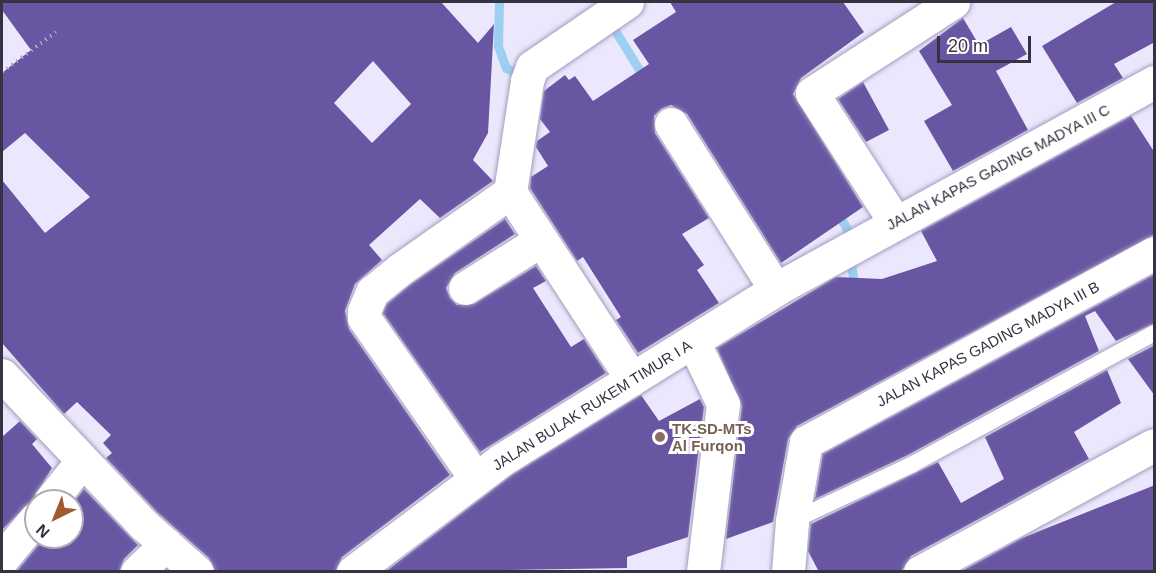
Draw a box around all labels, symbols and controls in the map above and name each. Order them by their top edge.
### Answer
scale bar [940,24,1034,62]
text: 20 m [948,36,988,56]
street label: JALAN KAPAS GADING MADYA III C [883,100,1113,234]
street label: JALAN KAPAS GADING MADYA III B [873,277,1103,411]
street label: JALAN BULAK RUKEM TIMUR I A [489,336,695,474]
place label: TK-SD-MTs Al Furqon [672,419,752,454]
marker: TK-SD-MTs Al Furqon [653,430,667,444]
north arrow [24,489,84,549]
text: N [33,521,53,541]

